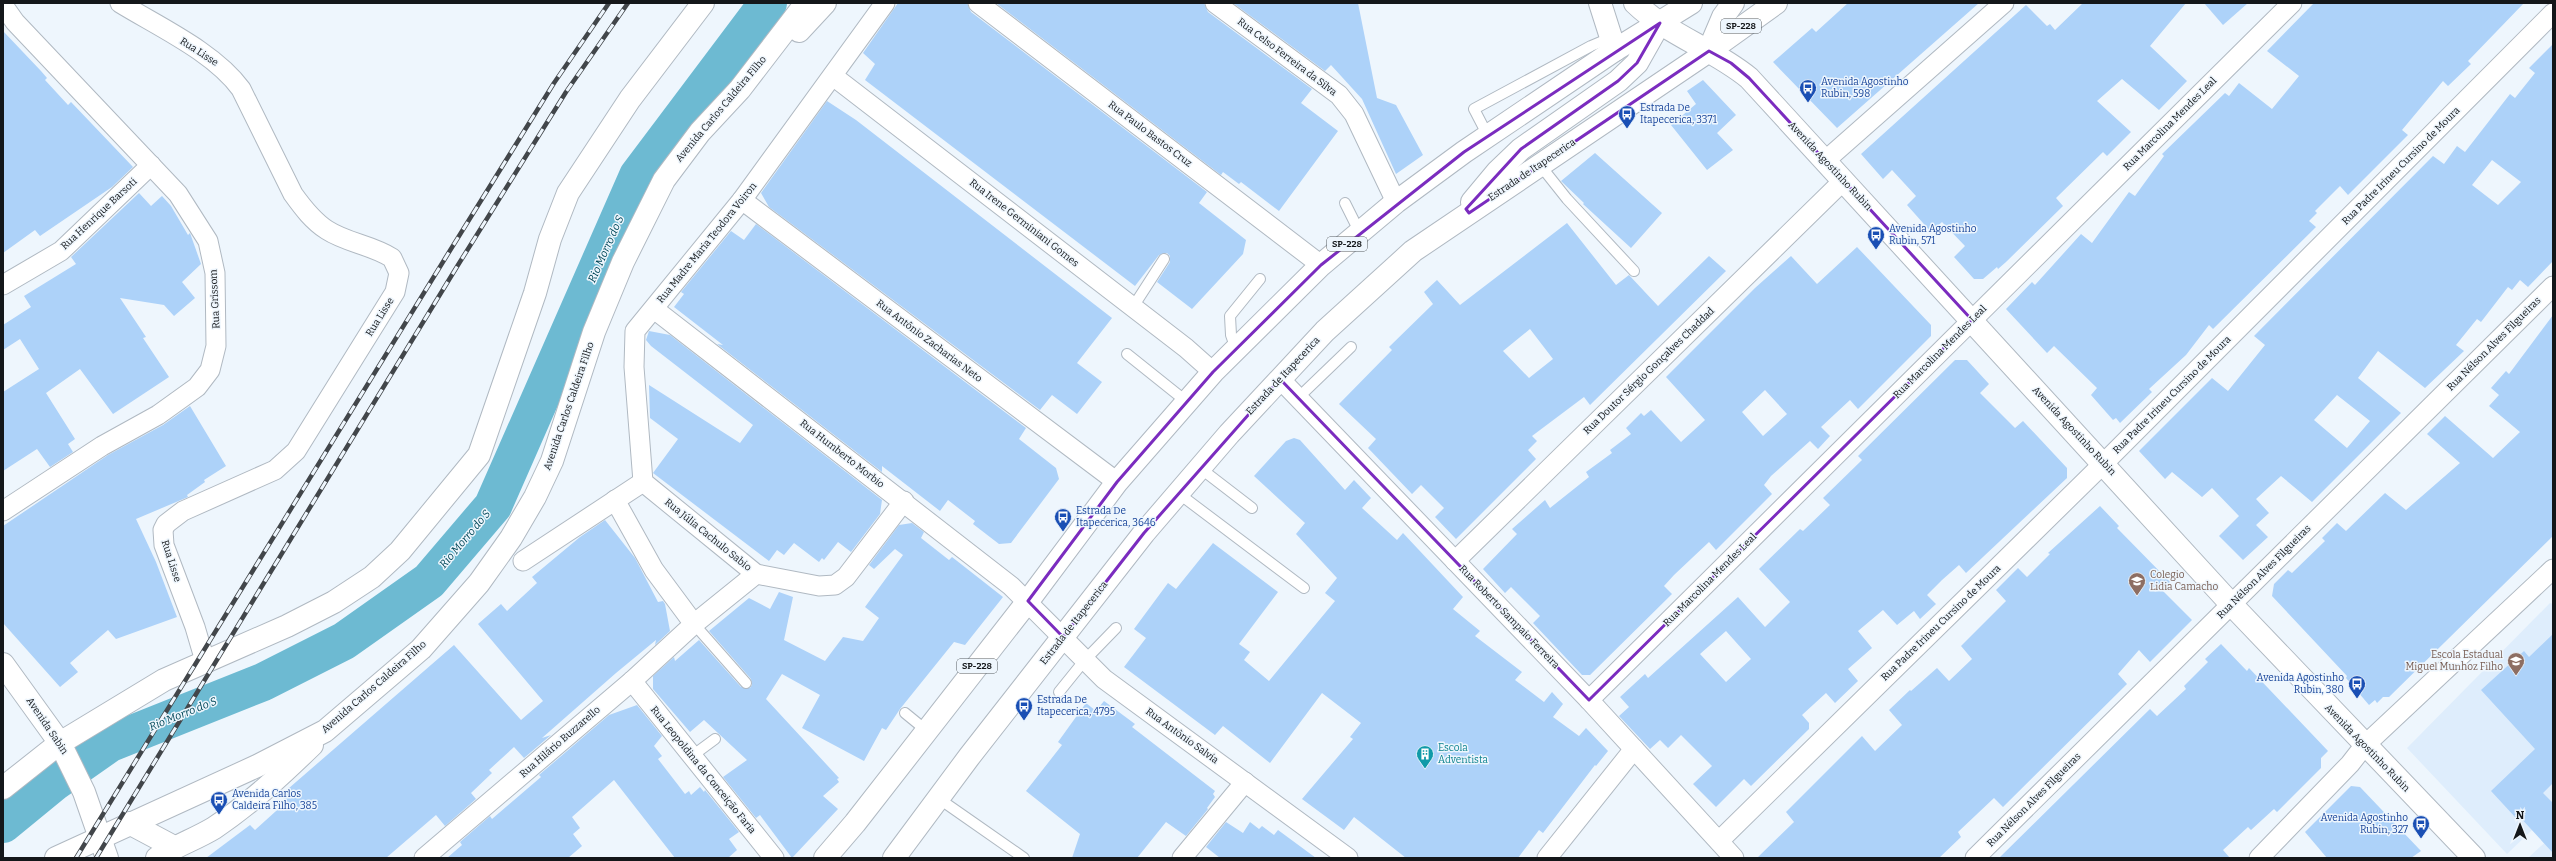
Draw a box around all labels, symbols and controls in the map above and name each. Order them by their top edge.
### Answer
street label: Rua Celso Ferreira da Silva [1235,16,1340,99]
road number: SP-228 [1721,19,1761,33]
street label: Rua Lisse [178,35,220,69]
street label: Avenida Carlos Caldeira Filho [673,53,769,165]
street label: Rua Marcolina Mendes Leal [2121,75,2219,173]
place label: Avenida Agostinho Rubin, 598 [1821,76,1909,100]
bus stop icon: Avenida Agostinho Rubin, 598 [1798,78,1818,103]
street label: Rua Paulo Bastos Cruz [1106,99,1194,170]
place label: Estrada De Itapecerica, 3371 [1640,102,1717,126]
bus stop icon: Estrada De Itapecerica, 3371 [1617,104,1637,129]
street label: Rua Padre Irineu Cursino de Moura [2340,104,2463,227]
street label: Avenida Agostinho Rubin [1786,119,1875,213]
street label: Estrada de Itapecerica [1486,136,1578,204]
street label: Rua Henrique Barsoti [59,176,139,252]
street label: Rua Irene Germiniani Gomes [967,177,1081,270]
street label: Rua Madre Maria Teodora Voiron [655,180,760,306]
water label: Rio Morro do S [585,213,627,284]
place label: Avenida Agostinho Rubin, 571 [1889,223,1977,247]
bus stop icon: Avenida Agostinho Rubin, 571 [1866,225,1886,250]
road number: SP-228 [1327,237,1367,251]
street label: Rua Grissom [207,268,223,329]
street label: Rua Nélson Alves Filgueiras [2445,294,2544,393]
street label: Rua Lisse [363,295,397,339]
street label: Rua Antônio Zacharias Neto [874,296,985,385]
street label: Rua Marcolina Mendes Leal [1891,303,1989,401]
street label: Rua Doutor Sérgio Gonçalves Chaddad [1581,305,1717,437]
street label: Rua Padre Irineu Cursino de Moura [2111,333,2234,456]
street label: Estrada de Itapecerica [1244,334,1323,418]
street label: Avenida Carlos Caldeira Filho [541,340,597,472]
street label: Avenida Agostinho Rubin [2030,384,2119,478]
street label: Rua Humberto Morbio [797,417,887,491]
street label: Rua Júlia Cachulo Sabio [662,496,755,574]
place label: Estrada De Itapecerica, 3646 [1076,505,1156,529]
water label: Rio Morro do S [437,507,493,571]
bus stop icon: Estrada De Itapecerica, 3646 [1053,507,1073,532]
street label: Rua Nélson Alves Filgueiras [2215,522,2314,621]
street label: Rua Marcolina Mendes Leal [1661,531,1759,629]
street label: Rua Lisse [159,538,183,584]
street label: Rua Padre Irineu Cursino de Moura [1879,562,2004,684]
street label: Rua Roberto Sampaio Ferreira [1456,563,1562,672]
place label: Colegio Lidia Camacho [2150,569,2218,593]
school or university icon: Colegio Lidia Camacho [2127,571,2147,596]
street label: Estrada de Itapecerica [1038,578,1111,667]
street label: Avenida Carlos Caldeira Filho [319,638,429,736]
place label: Escola Estadual Miguel Munhoz Filho [2405,649,2503,673]
school or university icon: Escola Estadual Miguel Munhoz Filho [2506,651,2526,676]
road number: SP-228 [957,659,997,673]
place label: Avenida Agostinho Rubin, 380 [2257,672,2344,696]
bus stop icon: Avenida Agostinho Rubin, 380 [2347,674,2367,699]
water label: Rio Morro do S [147,694,219,733]
place label: Estrada De Itapecerica, 4795 [1037,694,1115,718]
street label: Avenida Sabin [24,695,71,757]
bus stop icon: Estrada De Itapecerica, 4795 [1014,696,1034,721]
street label: Avenida Agostinho Rubin [2322,702,2412,795]
street label: Rua Hilário Buzzarello [517,704,603,780]
street label: Rua Leopoldina da Conceição Faria [648,704,758,837]
street label: Rua Antônio Salvia [1143,705,1222,767]
place label: Escola Adventista [1438,742,1488,766]
building icon: Escola Adventista [1415,744,1435,769]
street label: Rua Nélson Alves Filgueiras [1985,750,2084,849]
place label: Avenida Carlos Caldeira Filho, 385 [232,788,317,812]
bus stop icon: Avenida Carlos Caldeira Filho, 385 [209,790,229,815]
north arrow [2500,805,2540,845]
text: N [2516,809,2525,822]
place label: Avenida Agostinho Rubin, 327 [2321,812,2408,836]
bus stop icon: Avenida Agostinho Rubin, 327 [2411,814,2431,839]

